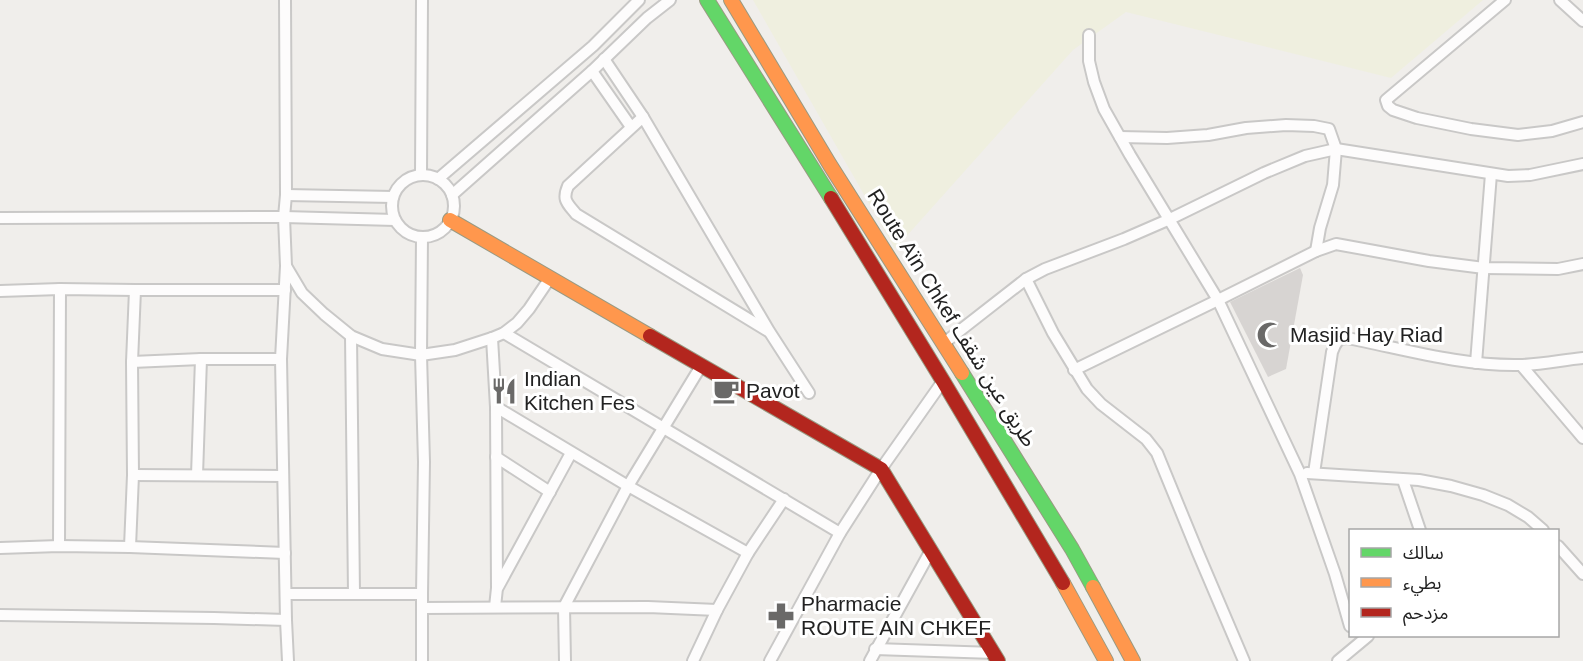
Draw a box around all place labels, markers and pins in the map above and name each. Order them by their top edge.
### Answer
mosque icon: Masjid Hay Riad [1255,320,1285,350]
place label: Masjid Hay Riad [1290,323,1443,346]
place label: Indian Kitchen Fes [524,367,635,414]
restaurant icon: Indian Kitchen Fes [489,376,519,406]
cafe icon: Pavot [711,376,741,406]
place label: Pavot [746,379,800,402]
place label: Pharmacie ROUTE AIN CHKEF [801,592,991,639]
pharmacy icon: Pharmacie ROUTE AIN CHKEF [766,601,796,631]

